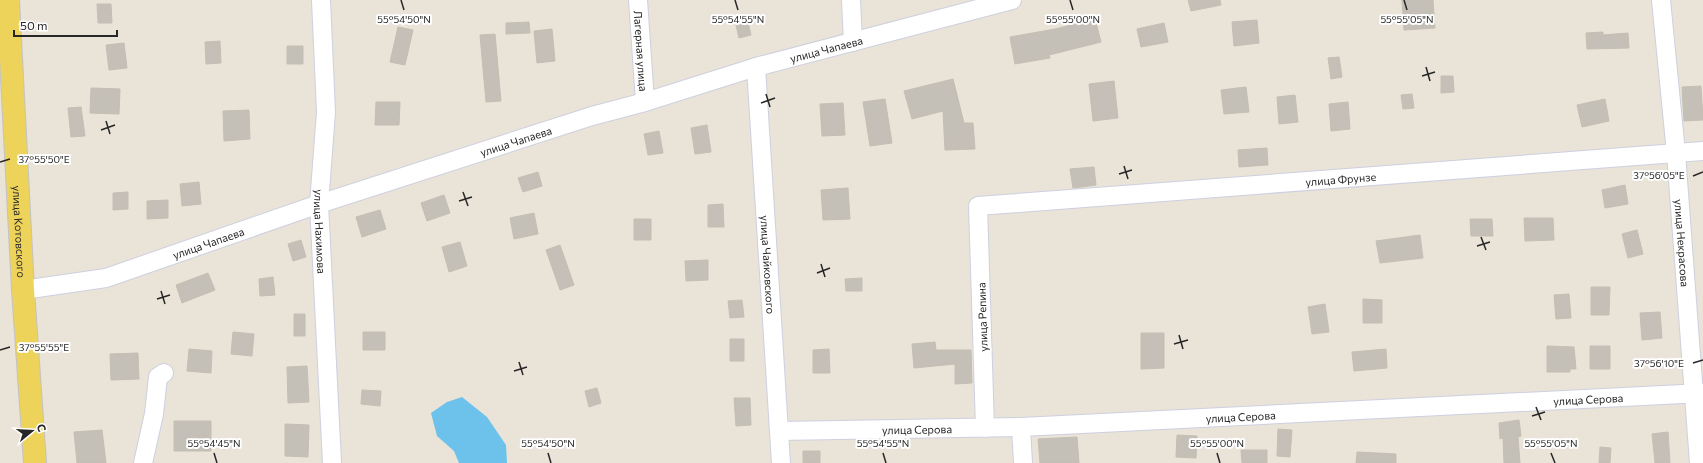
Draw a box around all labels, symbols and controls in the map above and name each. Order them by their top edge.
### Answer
street label: Лагерная улица [632,10,651,92]
scale bar [14,12,117,38]
text: 55°54'50"N [377,13,431,25]
text: 55°54'55"N [712,13,764,25]
text: 55°55'00"N [1046,13,1100,25]
text: 55°55'05"N [1380,13,1434,25]
text: 50 m [20,18,48,32]
street label: улица Чапаева [788,33,864,64]
street label: улица Чапаева [478,123,553,158]
text: 37°55'50"E [18,153,70,165]
street label: улица Фрунзе [1305,169,1377,188]
text: 37°56'05"E [1633,169,1685,181]
street label: улица Котовского [11,185,29,279]
street label: улица Нахимова [312,189,329,274]
street label: улица Некрасова [1673,199,1692,287]
street label: улица Чайковского [759,215,778,315]
street label: улица Чапаева [171,224,246,261]
street label: улица Репина [974,282,990,352]
text: 37°55'55"E [19,341,69,353]
text: 37°56'10"E [1634,357,1684,369]
street label: улица Серова [1553,390,1624,407]
street label: улица Серова [1205,408,1276,424]
north arrow [12,411,52,451]
text: С [35,422,49,434]
street label: улица Серова [882,422,952,436]
text: 55°54'45"N [188,437,240,449]
text: 55°54'50"N [521,437,575,449]
text: 55°54'55"N [857,437,909,449]
text: 55°55'00"N [1190,437,1244,449]
text: 55°55'05"N [1524,437,1578,449]

